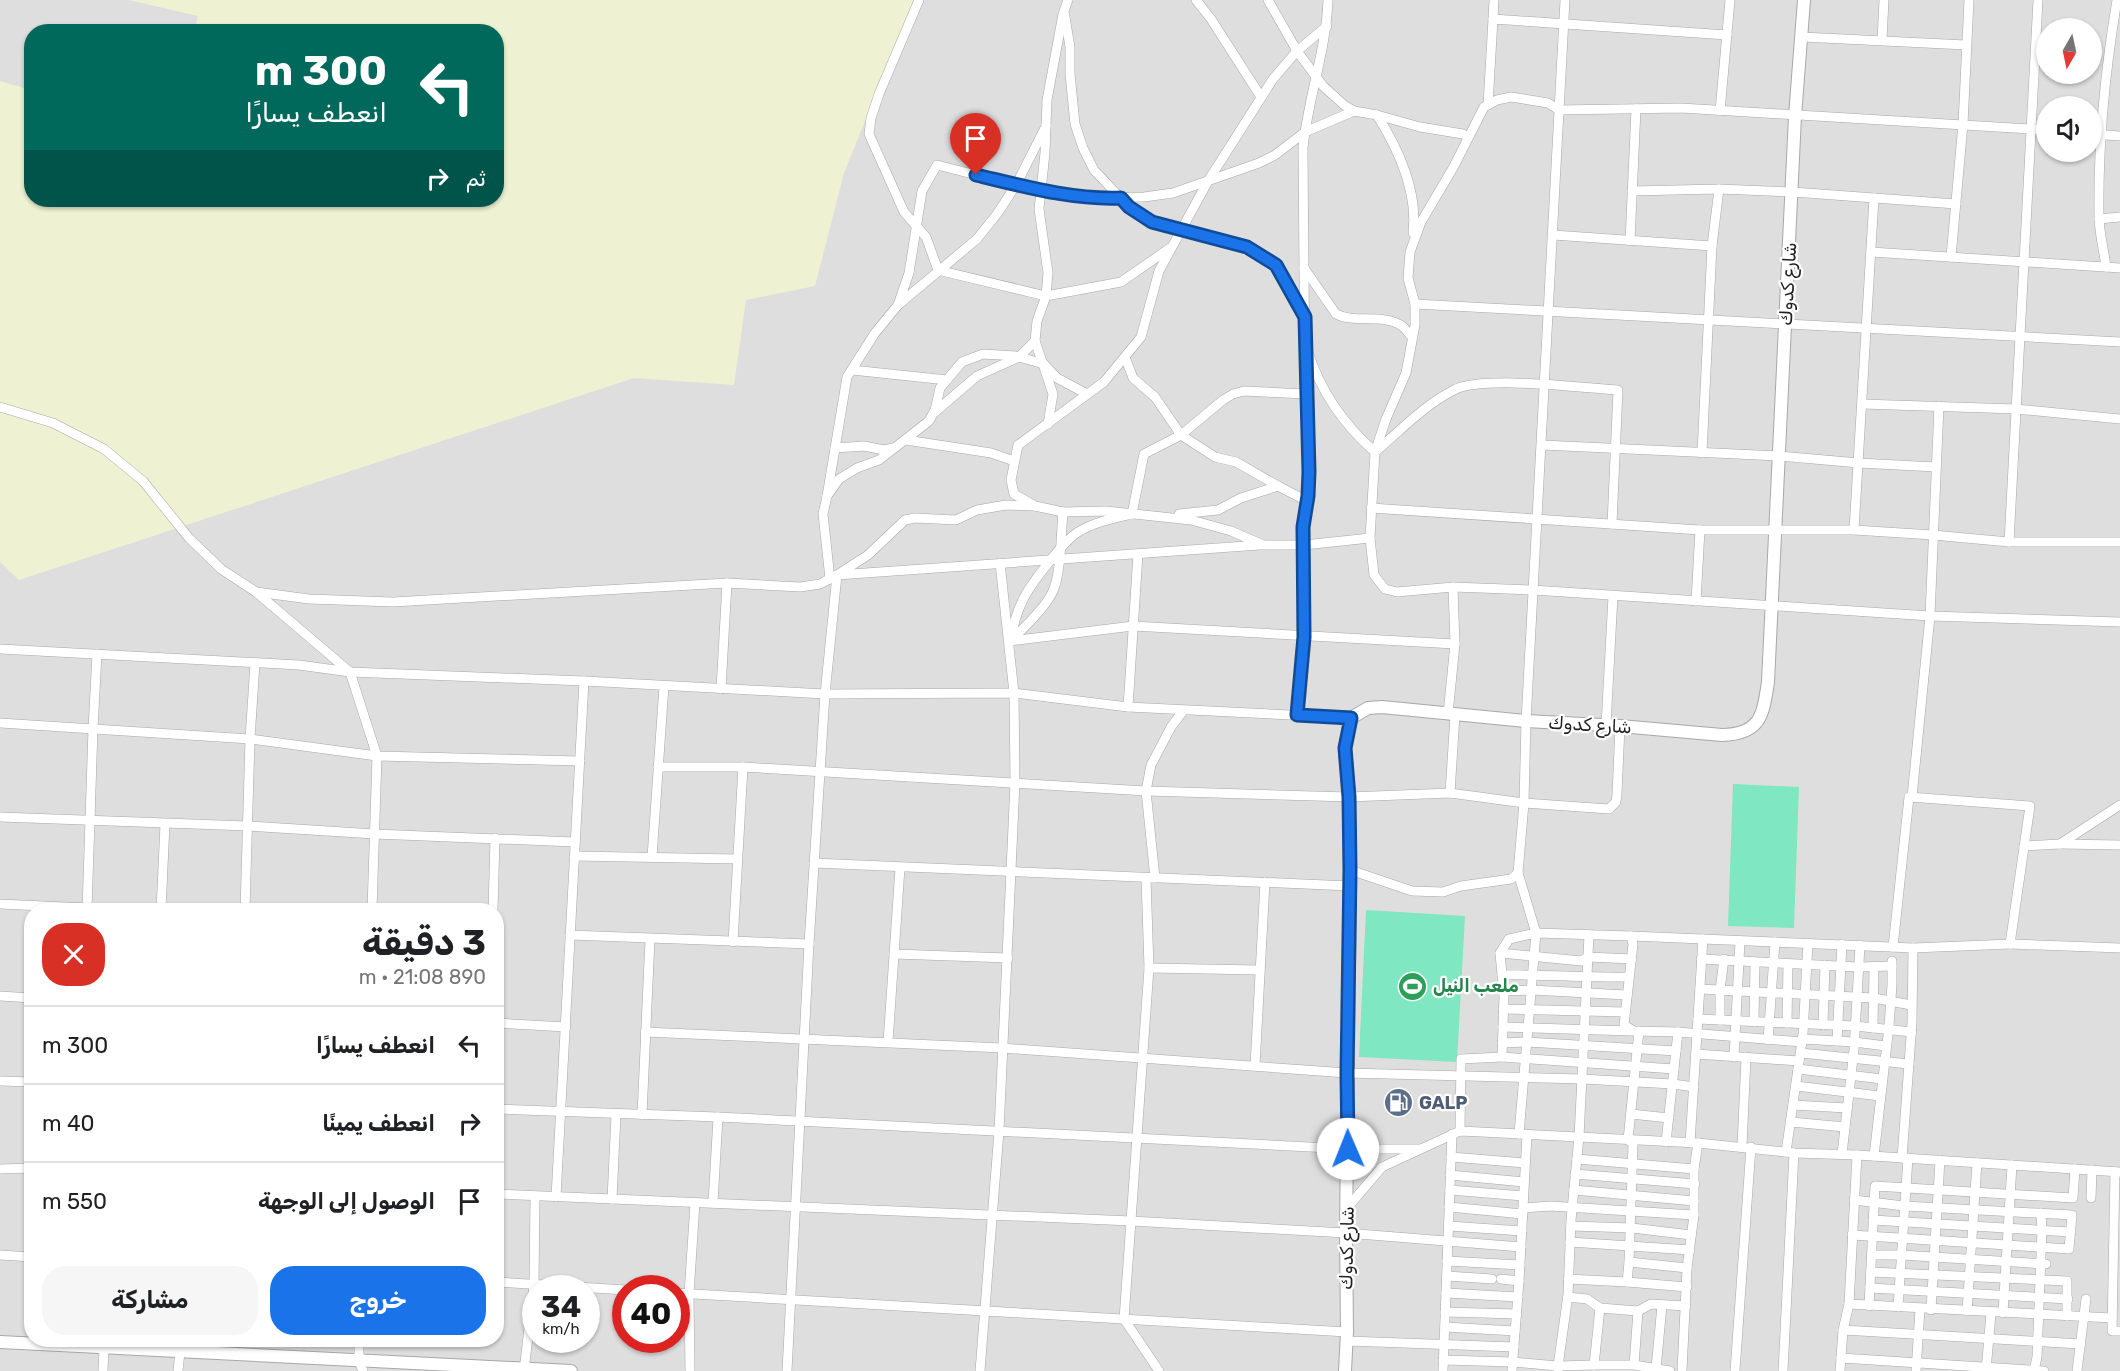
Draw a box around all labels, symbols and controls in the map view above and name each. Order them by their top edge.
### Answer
north arrow [2036,18,2102,84]
map controls [2036,18,2102,162]
text: 300 m [255,46,387,96]
icon: left [408,48,486,126]
button: sound [2036,96,2102,162]
text: انعطف يسارًا [245,97,387,129]
pin [950,113,1001,175]
icon: arrive [959,122,992,155]
icon: right [421,162,454,195]
text: ثم [466,165,486,192]
street label: شارع كدوك [1775,242,1802,326]
street label: شارع كدوك [1548,712,1632,739]
text: 3 دقيقة [362,921,486,964]
button: close [42,923,105,986]
text: 890 m · 21:08 [359,965,486,989]
sports icon: ملعب النيل [1396,970,1428,1002]
place label: ملعب النيل [1433,975,1519,997]
icon: left [453,1029,486,1062]
text: 300 m [42,1032,108,1059]
text: انعطف يسارًا [316,1032,435,1059]
fuel station icon: GALP [1382,1087,1414,1119]
place label: GALP [1419,1092,1467,1114]
icon: right [453,1107,486,1140]
text: 40 m [42,1110,95,1137]
text: انعطف يمينًا [322,1110,435,1137]
position arrow [1316,1117,1380,1181]
icon: arrive [453,1185,486,1218]
text: 550 m [42,1188,107,1215]
text: الوصول إلى الوجهة [258,1188,435,1215]
street label: شارع كدوك [1335,1206,1360,1290]
button: مشاركة [42,1266,258,1335]
button: خروج [270,1266,486,1335]
speed limit sign: 40 [612,1275,690,1353]
text: 34 [541,1289,581,1325]
text: km/h [542,1320,580,1338]

